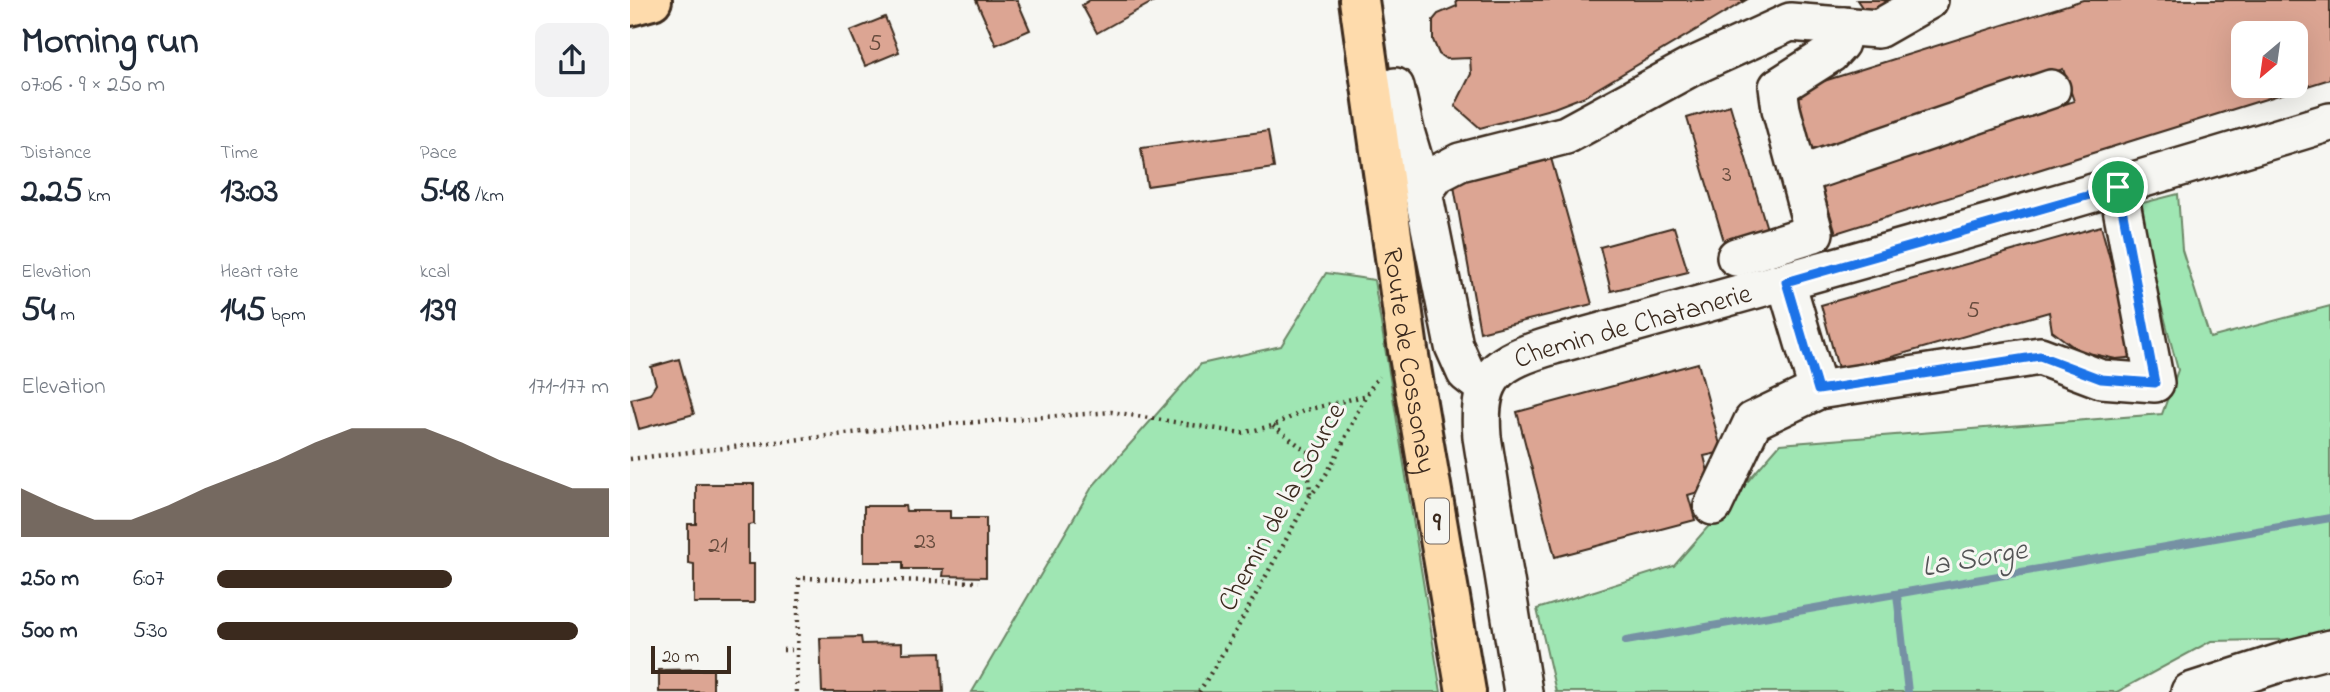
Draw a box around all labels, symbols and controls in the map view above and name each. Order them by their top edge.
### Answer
text: Morning run [21,15,199,71]
north arrow [2231,21,2308,98]
map controls [2231,21,2308,98]
button: share [535,23,609,97]
house number: 5 [868,27,882,62]
text: 07:06 · 9 × 250 m [21,69,165,102]
text: Distance [21,140,91,167]
text: Time [220,140,258,167]
text: Pace [420,140,457,167]
pin [2088,157,2148,217]
house number: 3 [1722,158,1732,193]
text: 2.25 [21,167,83,218]
text: 13:03 [220,167,278,218]
text: 5:48 [420,167,470,218]
icon: arrive [2099,168,2137,206]
text: km [83,183,111,210]
text: /km [470,183,504,210]
street label: Route de Cossonay [1370,245,1446,477]
text: Elevation [21,259,91,286]
text: Heart rate [220,259,298,286]
text: kcal [420,259,450,286]
street label: Chemin de Chatanerie [1508,274,1757,381]
text: 54 [21,286,55,337]
text: 145 [220,286,266,337]
text: 139 [420,286,456,337]
house number: 5 [1966,294,1980,329]
text: m [55,302,75,329]
text: bpm [266,302,306,329]
text: Elevation [21,371,106,404]
text: 171–177 m [528,371,609,404]
street label: Chemin de la Source [1209,395,1358,620]
road number: 9 [1425,499,1449,544]
house number: 23 [914,525,936,560]
house number: 21 [708,529,728,564]
water label: La Sorge [1919,529,2032,591]
text: 250 m [21,563,79,596]
text: 6:07 [133,563,165,596]
text: 500 m [21,615,78,648]
text: 5:30 [133,615,168,648]
scale bar [651,643,732,675]
text: 20 m [662,644,699,671]

